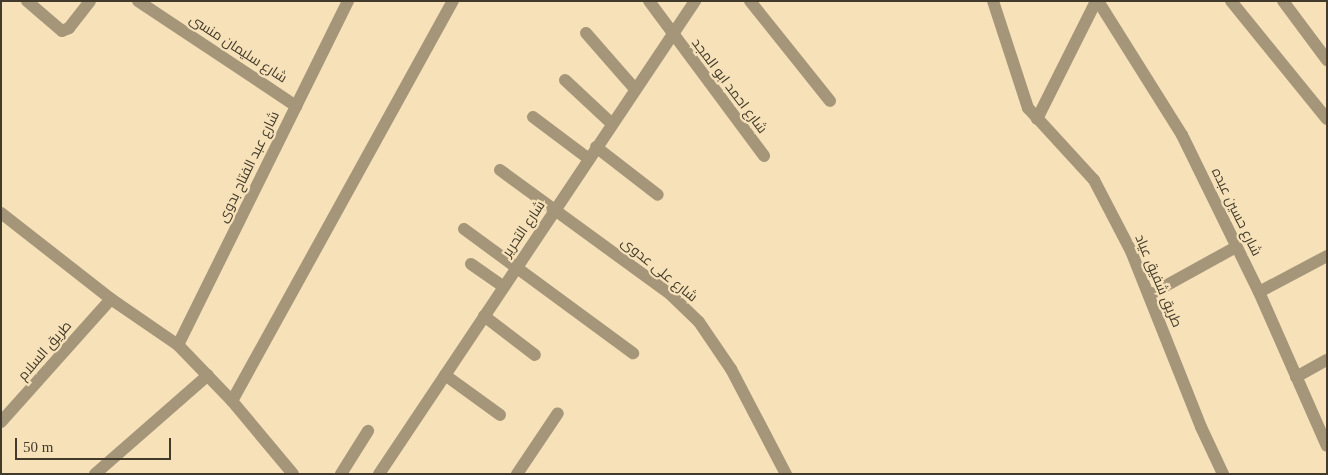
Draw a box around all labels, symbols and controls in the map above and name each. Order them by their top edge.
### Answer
street label: شارع سليمان منسى [186,11,290,87]
street label: شارع احمد ابو المجد [688,35,770,137]
street label: شارع عبد الفتاح بدوى [215,109,283,225]
street label: شارع حسين عبده [1207,165,1265,259]
street label: شارع التحرير [499,198,549,260]
street label: طريق شفيق عياد [1131,232,1185,330]
street label: شارع على عدوى [618,234,700,306]
street label: طريق السلام [15,318,75,384]
scale bar [18,428,174,460]
text: 50 m [23,439,53,455]

